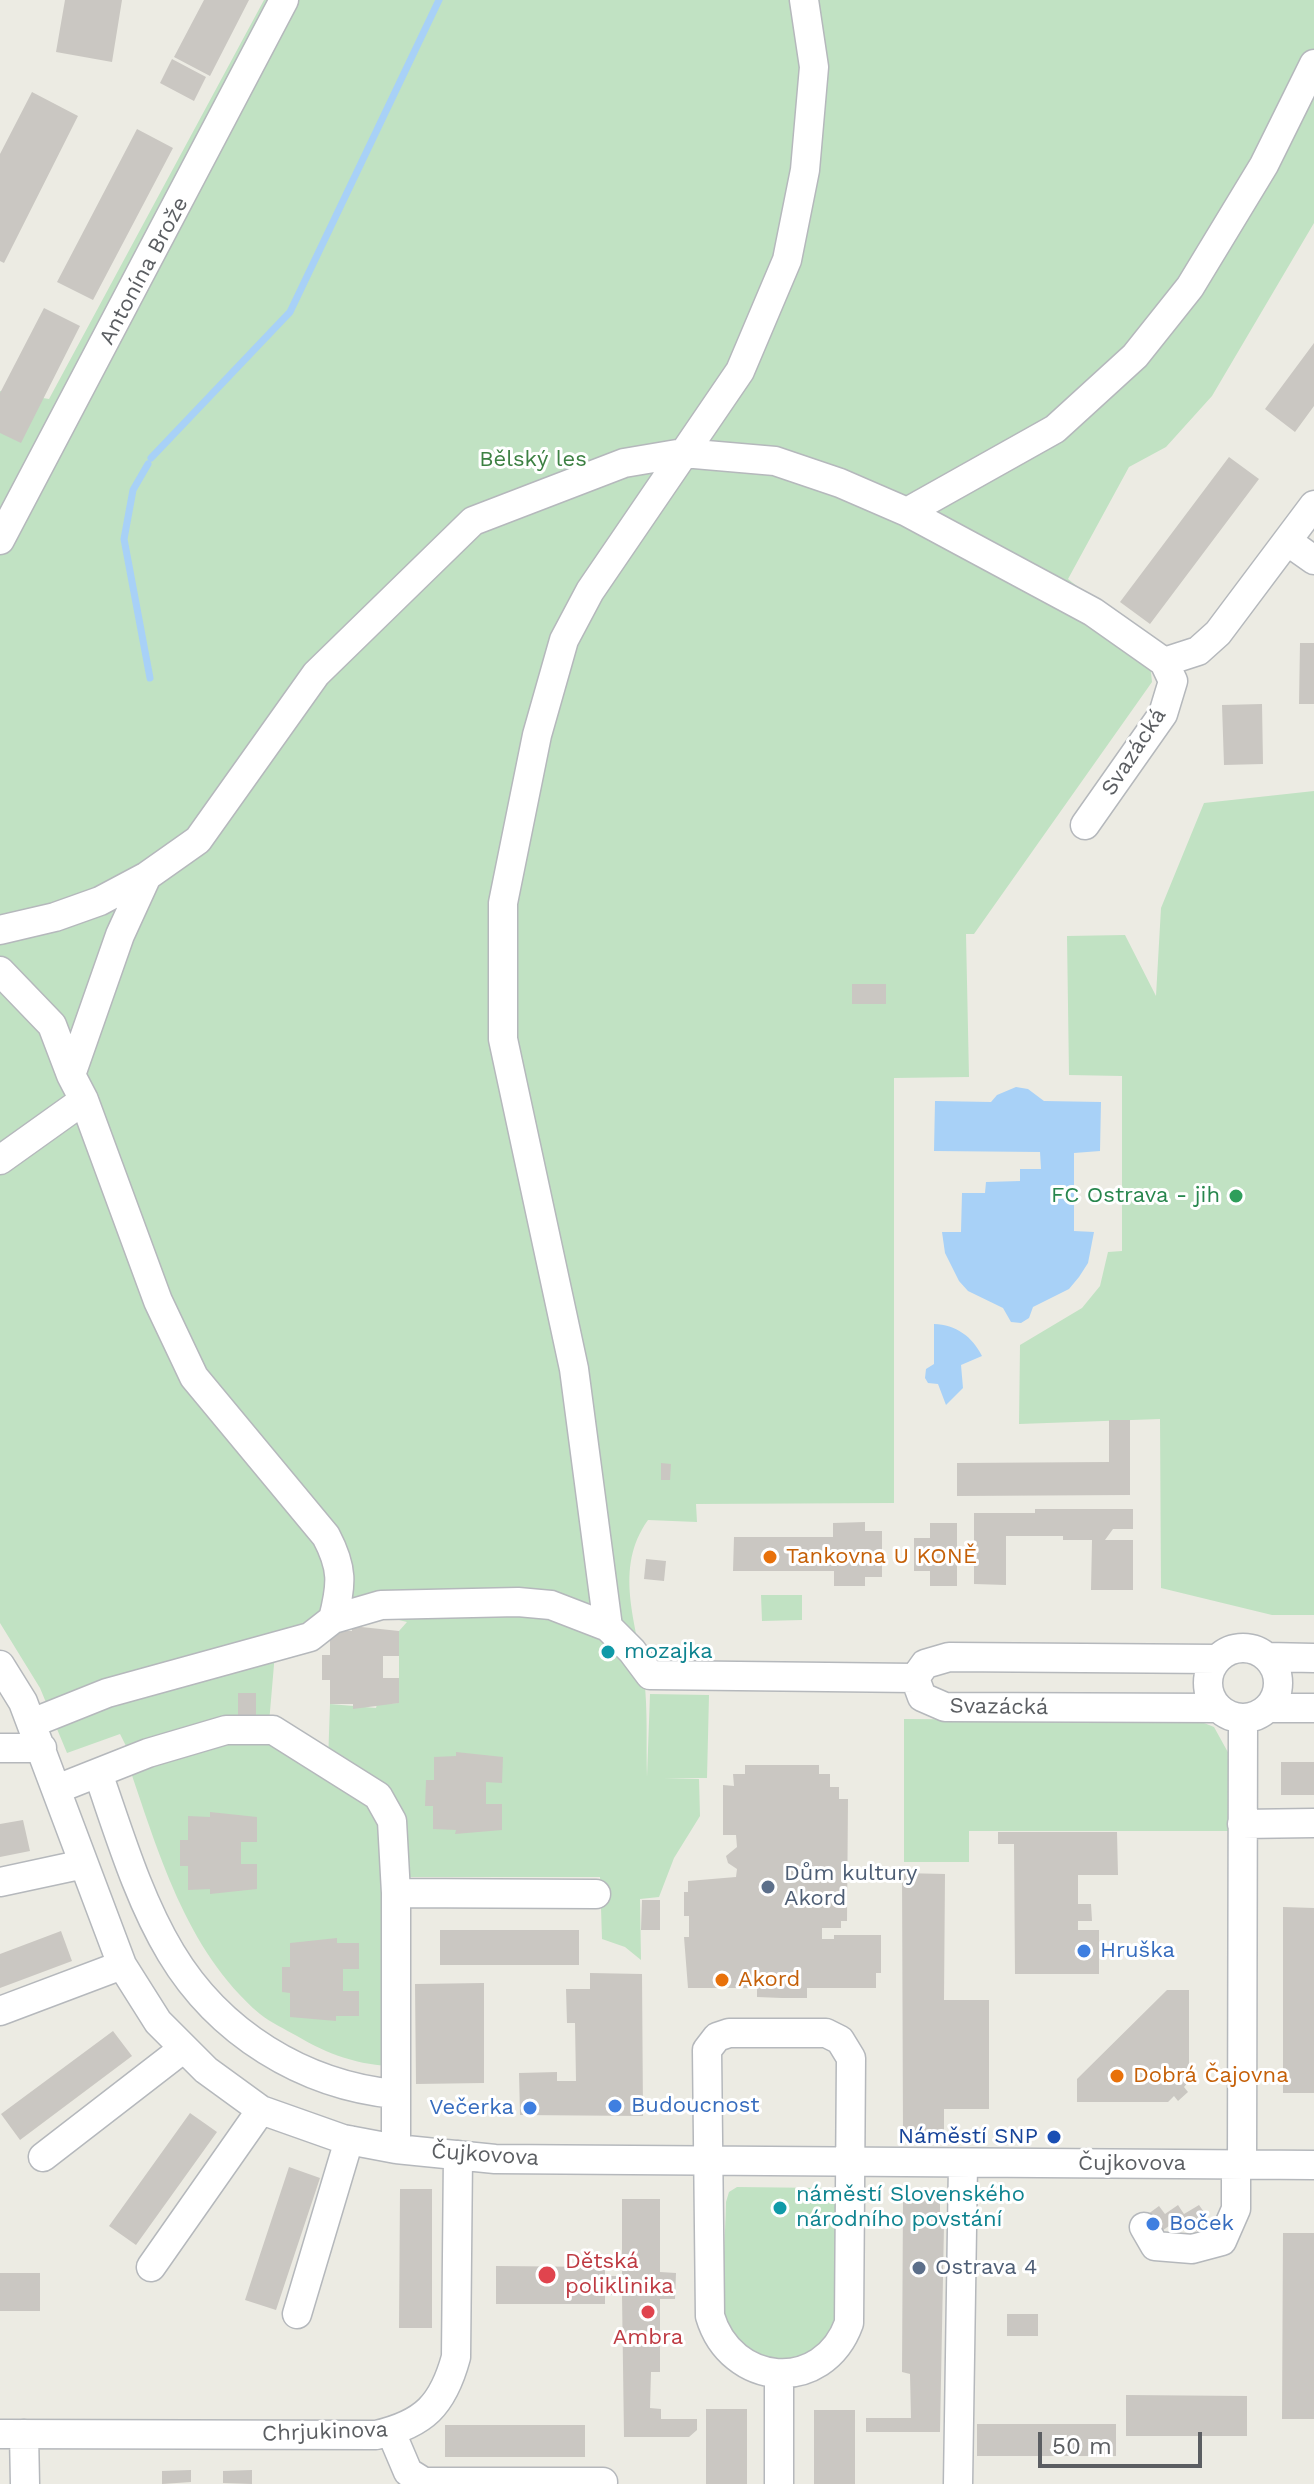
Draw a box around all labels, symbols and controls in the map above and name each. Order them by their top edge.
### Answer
street label: Antonína Brože [94,193,194,349]
park label: Bělský les [479,447,587,473]
street label: Svazácká [1096,703,1172,801]
place label: FC Ostrava - jih [1051,1183,1220,1209]
marker: FC Ostrava - jih [1227,1187,1245,1205]
place label: Tankovna U KONĚ [786,1544,977,1570]
marker: Tankovna U KONĚ [761,1548,779,1566]
place label: mozajka [624,1639,713,1665]
marker: mozajka [599,1643,617,1661]
street label: Svazácká [949,1693,1049,1721]
place label: Dům kultury Akord [784,1861,917,1912]
marker: Dům kultury Akord [759,1878,777,1896]
place label: Hruška [1100,1938,1175,1964]
marker: Hruška [1075,1942,1093,1960]
place label: Akord [738,1967,800,1993]
marker: Akord [713,1971,731,1989]
place label: Dobrá Čajovna [1133,2063,1289,2089]
marker: Dobrá Čajovna [1108,2067,1126,2085]
place label: Budoucnost [631,2093,759,2119]
place label: Večerka [429,2095,514,2121]
marker: Budoucnost [606,2097,624,2115]
marker: Večerka [521,2099,539,2117]
place label: Náměstí SNP [898,2124,1038,2150]
marker: Náměstí SNP [1045,2128,1063,2146]
street label: Čujkovova [430,2138,540,2172]
street label: Čujkovova [1078,2151,1186,2177]
place label: náměstí Slovenského národního povstání [796,2182,1025,2234]
marker: náměstí Slovenského národního povstání [771,2199,789,2217]
place label: Boček [1169,2211,1234,2237]
marker: Boček [1144,2215,1162,2233]
place label: Dětská poliklinika [565,2249,674,2300]
place label: Ostrava 4 [935,2255,1038,2281]
marker: Ostrava 4 [910,2259,928,2277]
marker: Dětská poliklinika [536,2264,558,2286]
marker: Ambra [639,2303,657,2321]
place label: Ambra [613,2325,683,2351]
scale bar [1042,2416,1206,2466]
street label: Chrjukinova [262,2417,388,2447]
text: 50 m [1052,2432,1112,2460]

